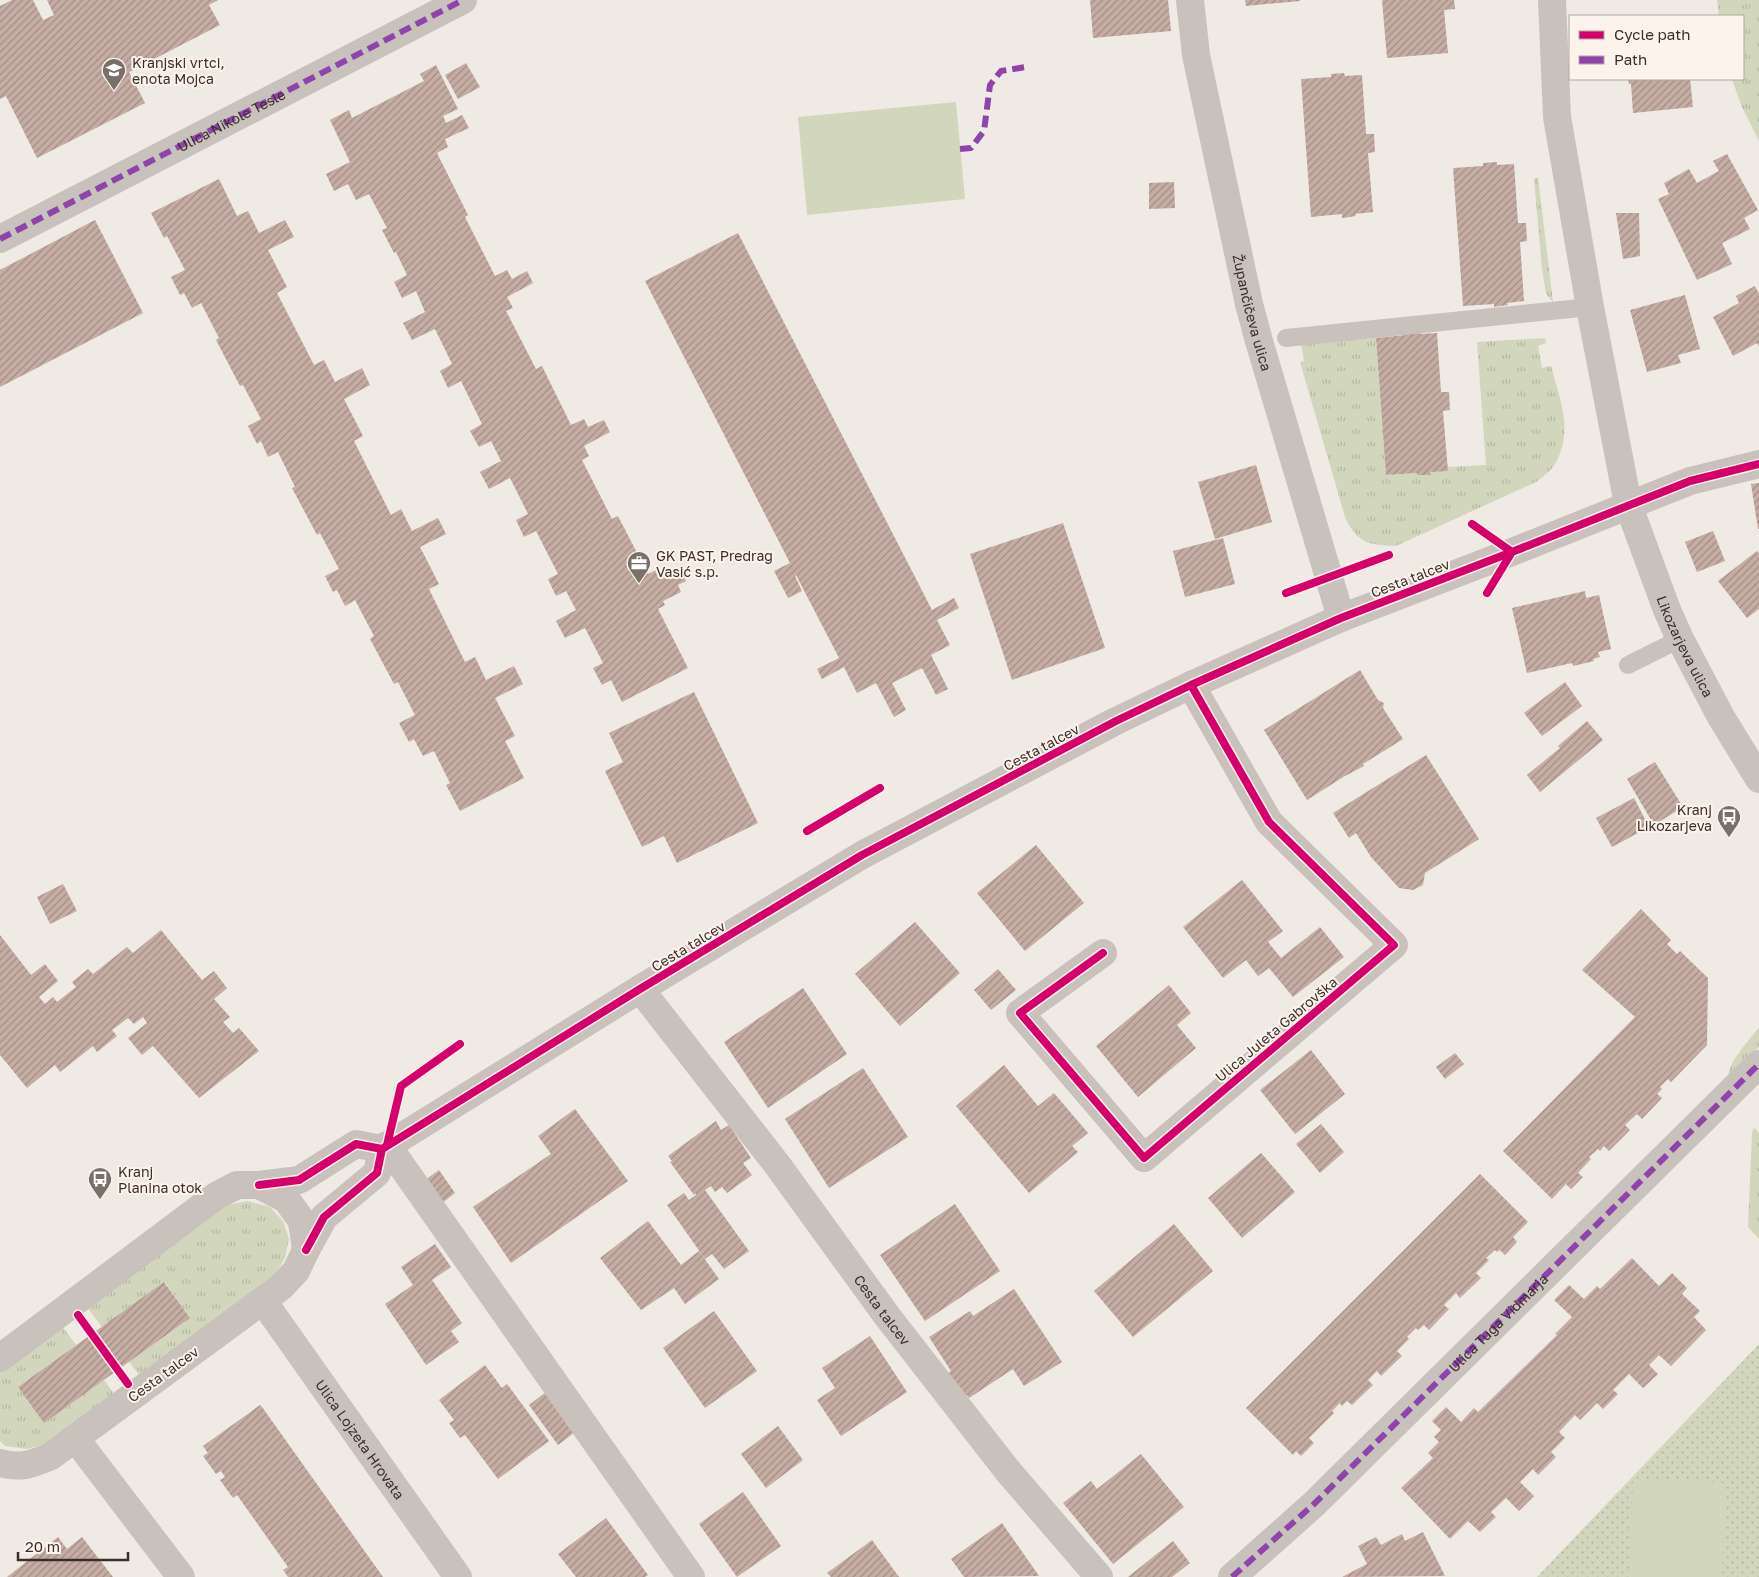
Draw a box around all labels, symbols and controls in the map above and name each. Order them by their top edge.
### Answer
legend [1569,15,1744,80]
text: Cycle path [1614,25,1690,43]
text: Path [1614,50,1647,68]
place label: Kranjski vrtci, enota Mojca [132,54,225,87]
school or university icon: Kranjski vrtci, enota Mojca [101,57,127,91]
street label: Ulica Nikole Tesle [174,85,288,155]
street label: Župančičeva ulica [1230,253,1276,373]
place label: GK PAST, Predrag Vasić s.p. [656,547,773,580]
office icon: GK PAST, Predrag Vasić s.p. [626,550,652,584]
street label: Cesta talcev [1368,555,1452,601]
street label: Likozarjeva ulica [1654,593,1717,700]
street label: Cesta talcev [1000,720,1082,774]
place label: Kranj Likozarjeva [1637,801,1712,834]
bus stop icon: Kranj Likozarjeva [1716,804,1742,838]
street label: Cesta talcev [648,917,728,975]
street label: Ulica Juleta Gabrovška [1212,973,1340,1085]
place label: Kranj Planina otok [118,1163,202,1196]
bus stop icon: Kranj Planina otok [87,1166,113,1200]
street label: Ulica Tuga Vidmarja [1444,1270,1551,1375]
street label: Cesta talcev [851,1271,915,1348]
street label: Cesta talcev [124,1343,202,1405]
street label: Ulica Lojzeta Hrovata [312,1376,409,1502]
scale bar [18,1530,128,1562]
text: 20 m [25,1537,60,1555]

